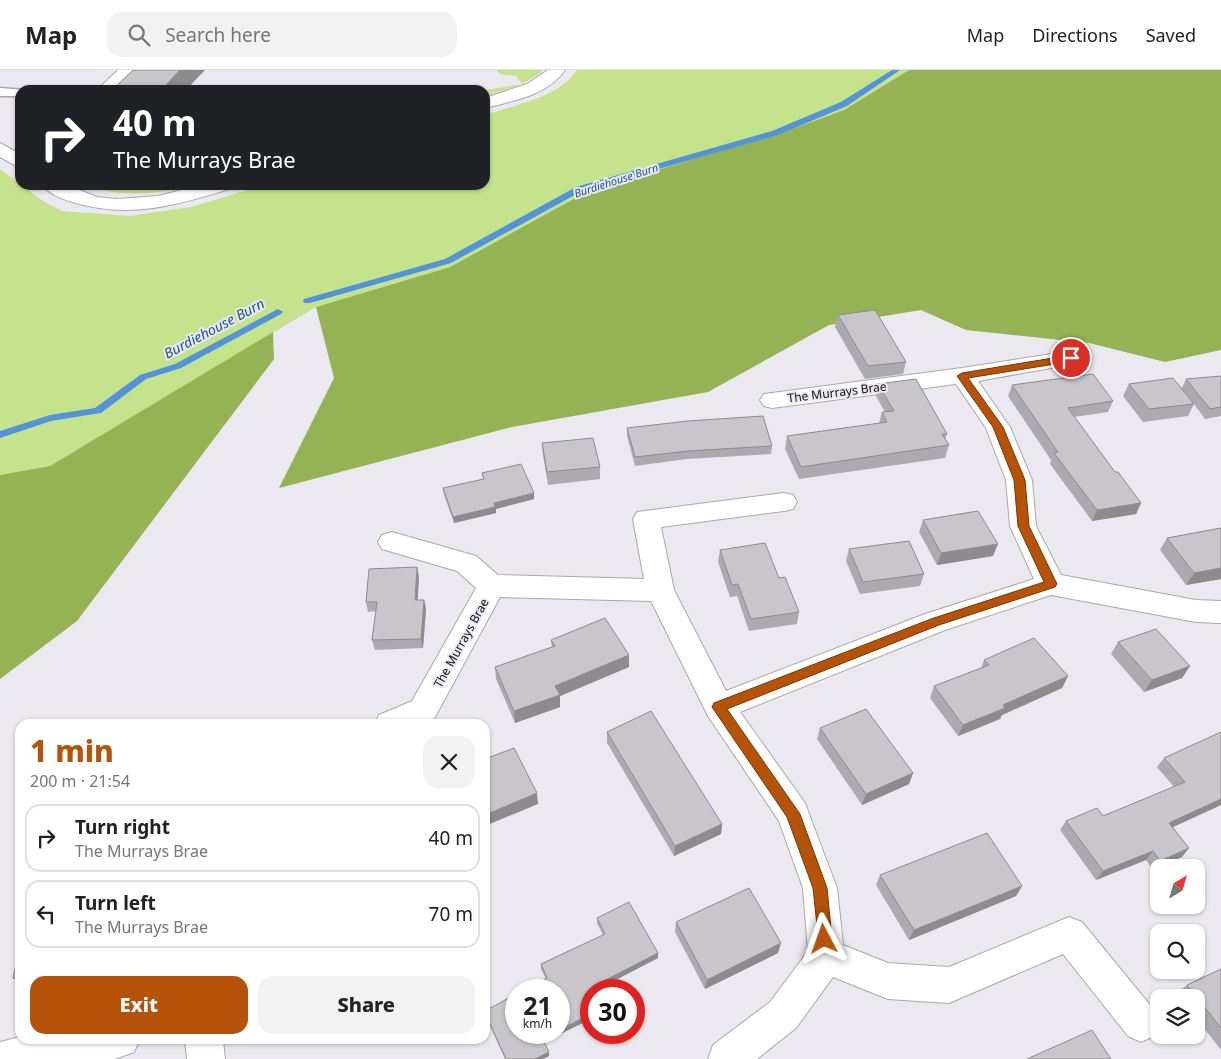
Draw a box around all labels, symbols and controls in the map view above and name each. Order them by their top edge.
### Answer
search box [107,12,457,57]
text: Map [25,18,77,51]
icon: search [125,21,153,49]
text: Search here [165,22,271,48]
text: Map [967,23,1004,47]
text: Directions [1032,23,1118,47]
text: Saved [1146,23,1196,47]
text: 40 m [113,99,196,146]
icon: right [30,105,95,170]
text: The Murrays Brae [113,144,296,174]
water label: Burdiehouse Burn [572,159,660,201]
water label: Burdiehouse Burn [160,293,268,363]
pin [1050,337,1092,379]
icon: arrive [1057,344,1085,372]
street label: The Murrays Brae [786,377,888,407]
street label: The Murrays Brae [429,595,493,691]
text: 1 min [30,730,114,771]
button: close [423,736,475,788]
text: 200 m · 21:54 [30,770,130,792]
text: Turn right [75,814,170,840]
icon: right [32,824,60,852]
text: 40 m [429,825,473,851]
text: The Murrays Brae [75,840,208,862]
north arrow [1150,859,1205,914]
map controls [1150,859,1205,1044]
text: Turn left [75,890,156,916]
icon: left [32,900,60,928]
text: 70 m [429,901,473,927]
position arrow [797,912,849,964]
text: The Murrays Brae [75,916,208,938]
button: search [1150,924,1205,979]
button: Exit [30,976,248,1034]
button: Share [258,976,475,1034]
speed limit sign: 30 [580,979,645,1044]
text: 21 [523,988,552,1022]
button: layers [1150,989,1205,1044]
text: km/h [523,1015,552,1032]

